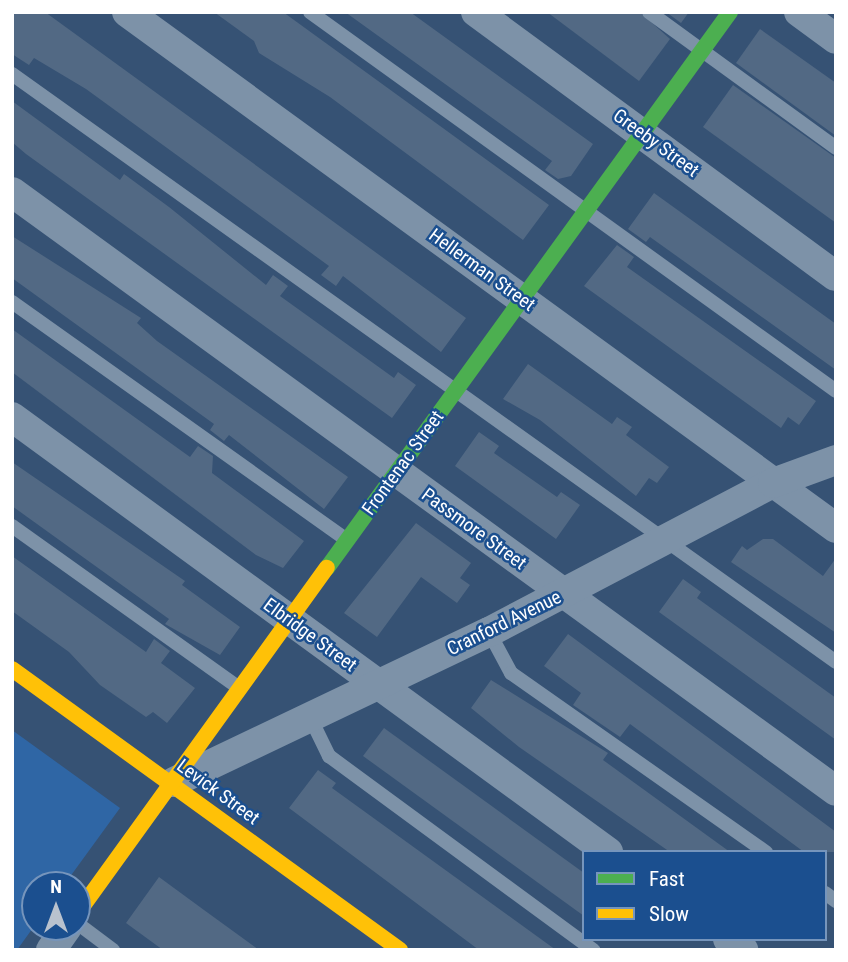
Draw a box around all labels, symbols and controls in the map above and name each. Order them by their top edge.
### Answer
street label: Greeby Street [609,104,703,182]
street label: Hellerman Street [424,224,540,316]
street label: Frontenac Street [357,406,449,520]
street label: Passmore Street [417,483,531,575]
street label: Cranford Avenue [443,586,565,660]
street label: Elbridge Street [259,593,361,677]
street label: Levick Street [172,754,264,830]
legend [582,850,827,941]
text: Fast [649,867,685,891]
north arrow [21,871,91,941]
text: N [50,875,62,898]
text: Slow [649,902,689,926]

